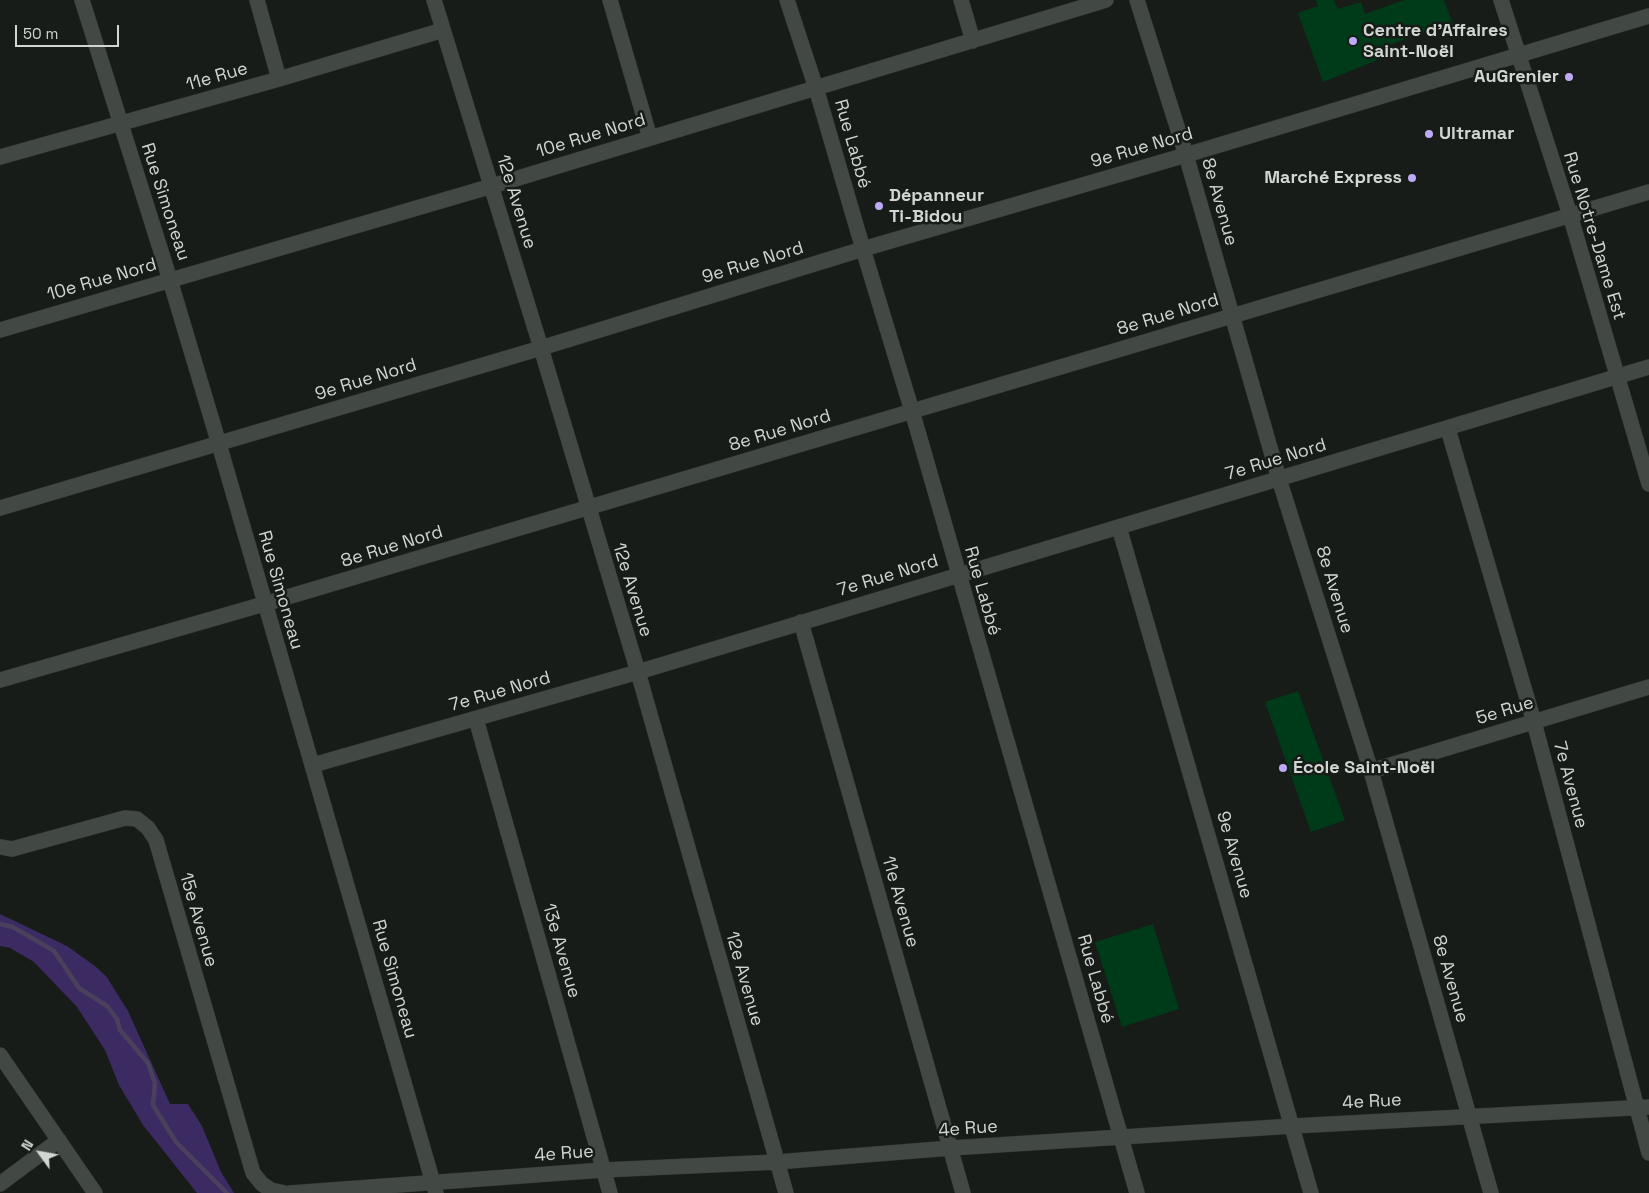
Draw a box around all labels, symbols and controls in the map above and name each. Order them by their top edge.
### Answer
scale bar [18,15,121,47]
place label: Centre d'Affaires Saint-Noël [1363,20,1508,62]
text: 50 m [23,24,58,43]
marker: Centre d'Affaires Saint-Noël [1347,35,1359,47]
street label: 11e Rue [184,58,250,96]
place label: AuGrenier [1474,66,1559,88]
marker: AuGrenier [1563,71,1575,83]
street label: Rue Labbé [829,97,875,191]
street label: 10e Rue Nord [534,109,648,163]
street label: 9e Rue Nord [1089,123,1195,173]
place label: Ultramar [1439,123,1514,145]
marker: Ultramar [1423,128,1435,140]
street label: Rue Simoneau [136,140,194,264]
street label: Rue Notre-Dame Est [1558,149,1630,323]
street label: 12e Avenue [491,152,541,252]
street label: 8e Avenue [1196,156,1242,248]
place label: Marché Express [1264,167,1402,189]
marker: Marché Express [1406,172,1418,184]
place label: Dépanneur Ti-Bidou [889,185,984,228]
marker: Dépanneur Ti-Bidou [873,200,885,212]
street label: 9e Rue Nord [700,237,806,289]
street label: 10e Rue Nord [45,254,159,306]
street label: 8e Rue Nord [1115,289,1221,341]
street label: 9e Rue Nord [313,354,419,406]
street label: 8e Rue Nord [727,405,833,457]
street label: 7e Rue Nord [1223,434,1329,486]
street label: 8e Rue Nord [339,521,445,573]
street label: Rue Simoneau [253,528,307,652]
street label: 12e Avenue [607,540,657,640]
street label: Rue Labbé [959,544,1005,638]
street label: 8e Avenue [1311,544,1357,636]
street label: 7e Rue Nord [835,550,941,602]
street label: 7e Rue Nord [447,667,553,717]
street label: 5e Rue [1474,692,1536,730]
street label: 7e Avenue [1548,739,1592,831]
place label: École Saint-Noël [1293,757,1435,779]
marker: École Saint-Noël [1277,762,1289,774]
street label: 9e Avenue [1211,809,1257,901]
street label: 11e Avenue [877,854,923,950]
street label: 15e Avenue [174,870,222,970]
street label: 13e Avenue [537,901,585,1001]
street label: Rue Simoneau [367,917,421,1041]
street label: 12e Avenue [720,929,768,1029]
street label: Rue Labbé [1072,932,1118,1026]
street label: 8e Avenue [1427,933,1473,1025]
street label: 4e Rue [1342,1090,1402,1114]
street label: 4e Rue [938,1116,998,1142]
north arrow [15,1128,65,1178]
text: N [17,1136,37,1154]
street label: 4e Rue [534,1141,594,1167]

